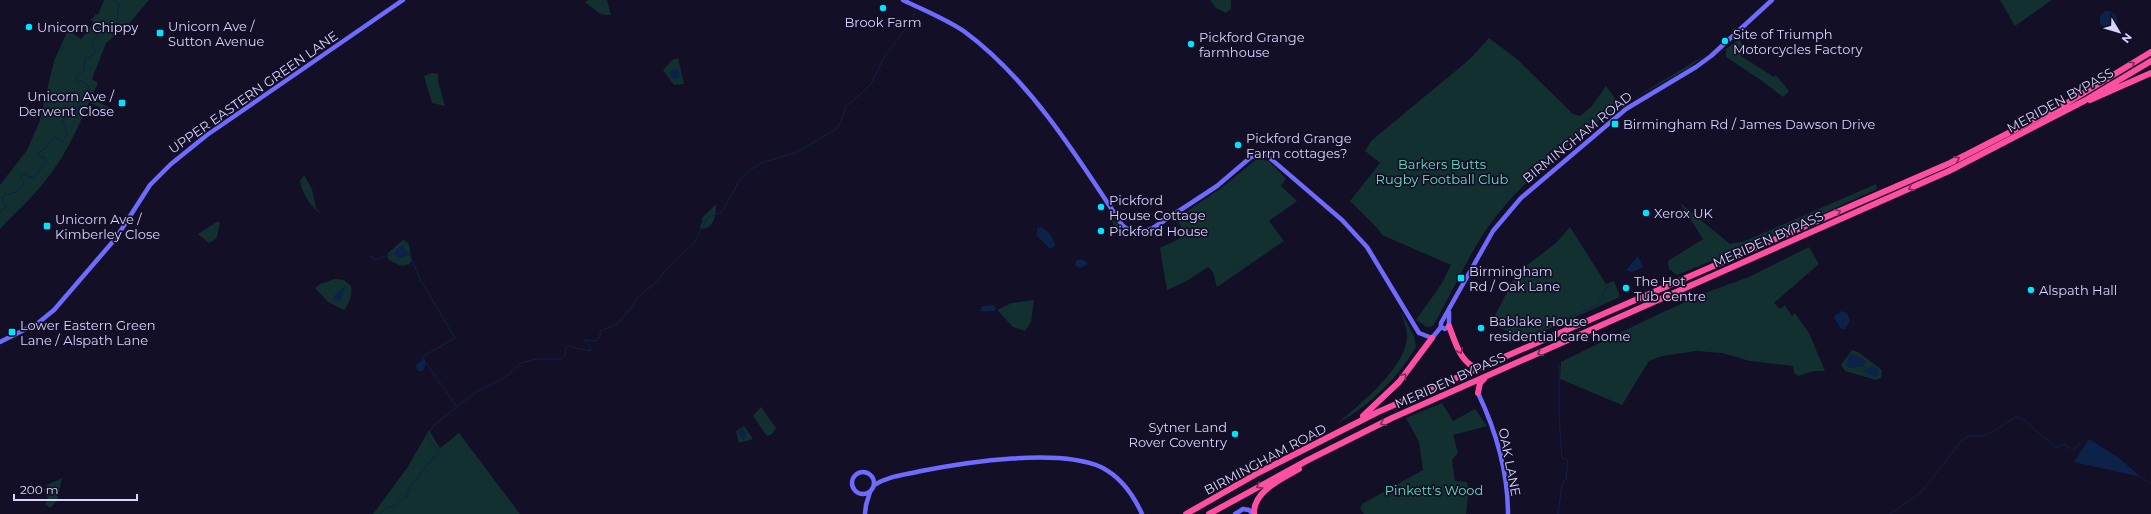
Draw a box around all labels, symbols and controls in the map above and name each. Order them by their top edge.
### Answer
marker: Brook Farm [878,3,888,13]
north arrow [2099,12,2139,52]
place label: Brook Farm [845,14,921,30]
place label: Unicorn Ave / Sutton Avenue [168,18,264,49]
place label: Unicorn Chippy [37,19,139,35]
marker: Unicorn Chippy [24,22,34,32]
place label: Site of Triumph Motorcycles Factory [1733,26,1864,57]
street label: UPPER EASTERN GREEN LANE [165,27,341,157]
marker: Unicorn Ave / Sutton Avenue [155,28,165,38]
place label: Pickford Grange farmhouse [1199,29,1305,60]
text: N [2119,30,2135,46]
marker: Site of Triumph Motorcycles Factory [1720,36,1730,46]
marker: Pickford Grange farmhouse [1186,39,1196,49]
one-way arrow [2128,61,2135,68]
street label: MERIDEN BYPASS [2004,64,2116,136]
place label: Unicorn Ave / Derwent Close [18,88,115,119]
street label: BIRMINGHAM ROAD [1519,88,1635,186]
marker: Unicorn Ave / Derwent Close [117,98,127,108]
place label: Birmingham Rd / James Dawson Drive [1623,116,1876,132]
marker: Birmingham Rd / James Dawson Drive [1610,119,1620,129]
place label: Pickford Grange Farm cottages? [1246,130,1352,161]
marker: Pickford Grange Farm cottages? [1233,140,1243,150]
park label: Barkers Butts Rugby Football Club [1376,156,1509,187]
one-way arrow [1953,156,1960,164]
one-way arrow [1908,183,1916,191]
place label: Pickford House Cottage [1109,192,1206,223]
marker: Pickford House Cottage [1096,202,1106,212]
place label: Xerox UK [1654,205,1714,221]
street label: MERIDEN BYPASS [1710,207,1826,271]
marker: Xerox UK [1641,208,1651,218]
one-way arrow [1834,209,1841,217]
place label: Unicorn Ave / Kimberley Close [55,211,160,242]
marker: Unicorn Ave / Kimberley Close [42,221,52,231]
place label: Pickford House [1109,223,1208,239]
marker: Pickford House [1096,226,1106,236]
place label: Birmingham Rd / Oak Lane [1469,263,1560,294]
marker: Birmingham Rd / Oak Lane [1456,273,1466,283]
place label: The Hot Tub Centre [1634,273,1706,304]
place label: Alspath Hall [2039,282,2117,298]
marker: The Hot Tub Centre [1621,283,1631,293]
marker: Alspath Hall [2026,285,2036,295]
place label: Bablake House residential care home [1489,313,1631,344]
place label: Lower Eastern Green Lane / Alspath Lane [20,317,156,348]
marker: Bablake House residential care home [1476,323,1486,333]
marker: Lower Eastern Green Lane / Alspath Lane [7,327,17,337]
one-way arrow [1455,346,1463,354]
street label: MERIDEN BYPASS [1392,348,1508,412]
one-way arrow [1536,348,1543,356]
one-way arrow [1399,373,1406,381]
one-way arrow [1379,418,1387,426]
place label: Sytner Land Rover Coventry [1129,419,1228,450]
street label: BIRMINGHAM ROAD [1201,420,1329,498]
street label: OAK LANE [1496,427,1524,497]
marker: Sytner Land Rover Coventry [1230,429,1240,439]
scale bar [14,476,137,502]
text: 200 m [20,482,59,497]
one-way arrow [1256,482,1263,489]
park label: Pinkett's Wood [1385,482,1483,498]

